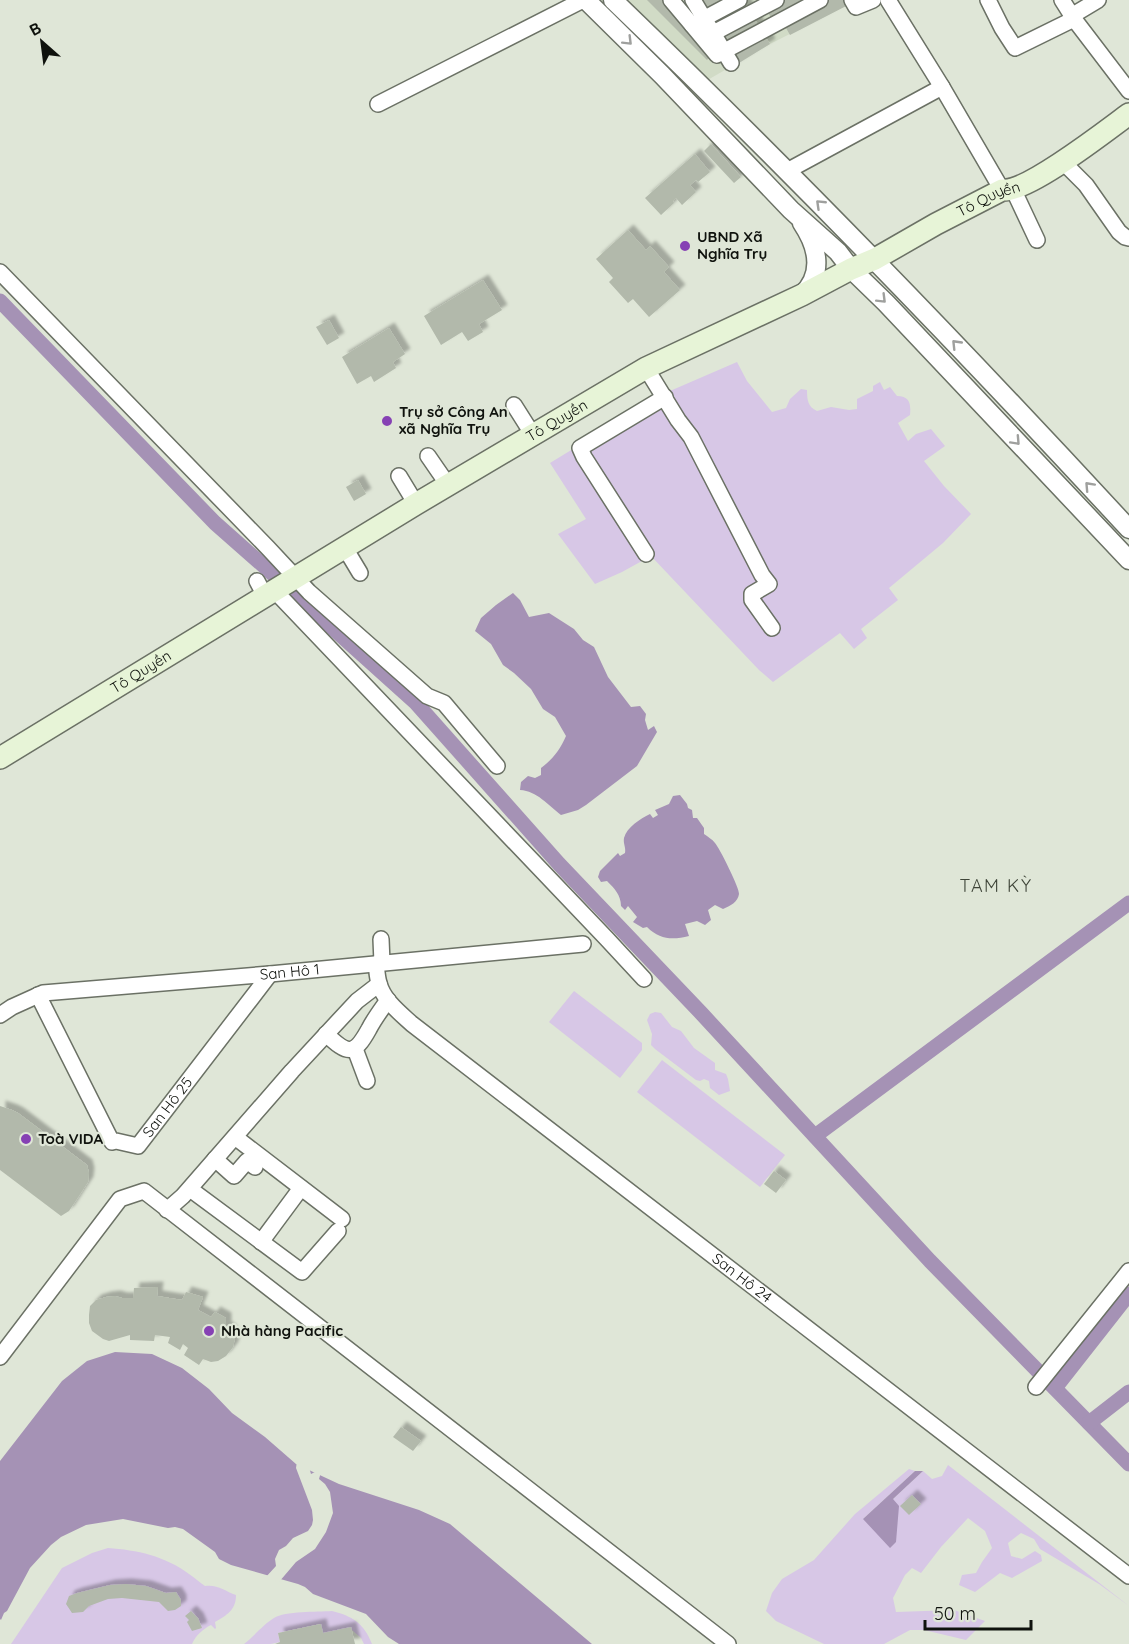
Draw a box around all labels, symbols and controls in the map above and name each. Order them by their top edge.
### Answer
north arrow [12,12,72,72]
text: B [26,17,44,40]
one-way arrow [620,34,631,45]
street label: Tô Quyền [953,177,1022,221]
one-way arrow [816,201,827,212]
place label: UBND Xã Nghĩa Trụ [697,227,767,263]
marker: UBND Xã Nghĩa Trụ [678,239,692,253]
one-way arrow [875,292,886,303]
one-way arrow [953,340,964,351]
street label: Tô Quyền [522,395,591,446]
place label: Trụ sở Công An xã Nghĩa Trụ [399,402,508,438]
marker: Trụ sở Công An xã Nghĩa Trụ [380,414,394,428]
one-way arrow [1008,434,1019,445]
one-way arrow [1086,483,1097,494]
street label: Tô Quyền [107,646,175,697]
district label: TAM KỲ [960,874,1033,897]
street label: San Hô 1 [259,959,320,984]
street label: San Hô 25 [138,1073,196,1141]
place label: Toà VIDA [38,1129,104,1148]
marker: Toà VIDA [19,1132,33,1146]
street label: San Hô 24 [709,1249,776,1307]
place label: Nhà hàng Pacific [221,1321,343,1340]
marker: Nhà hàng Pacific [202,1324,216,1338]
scale bar [925,1593,1032,1631]
text: 50 m [934,1602,976,1625]

